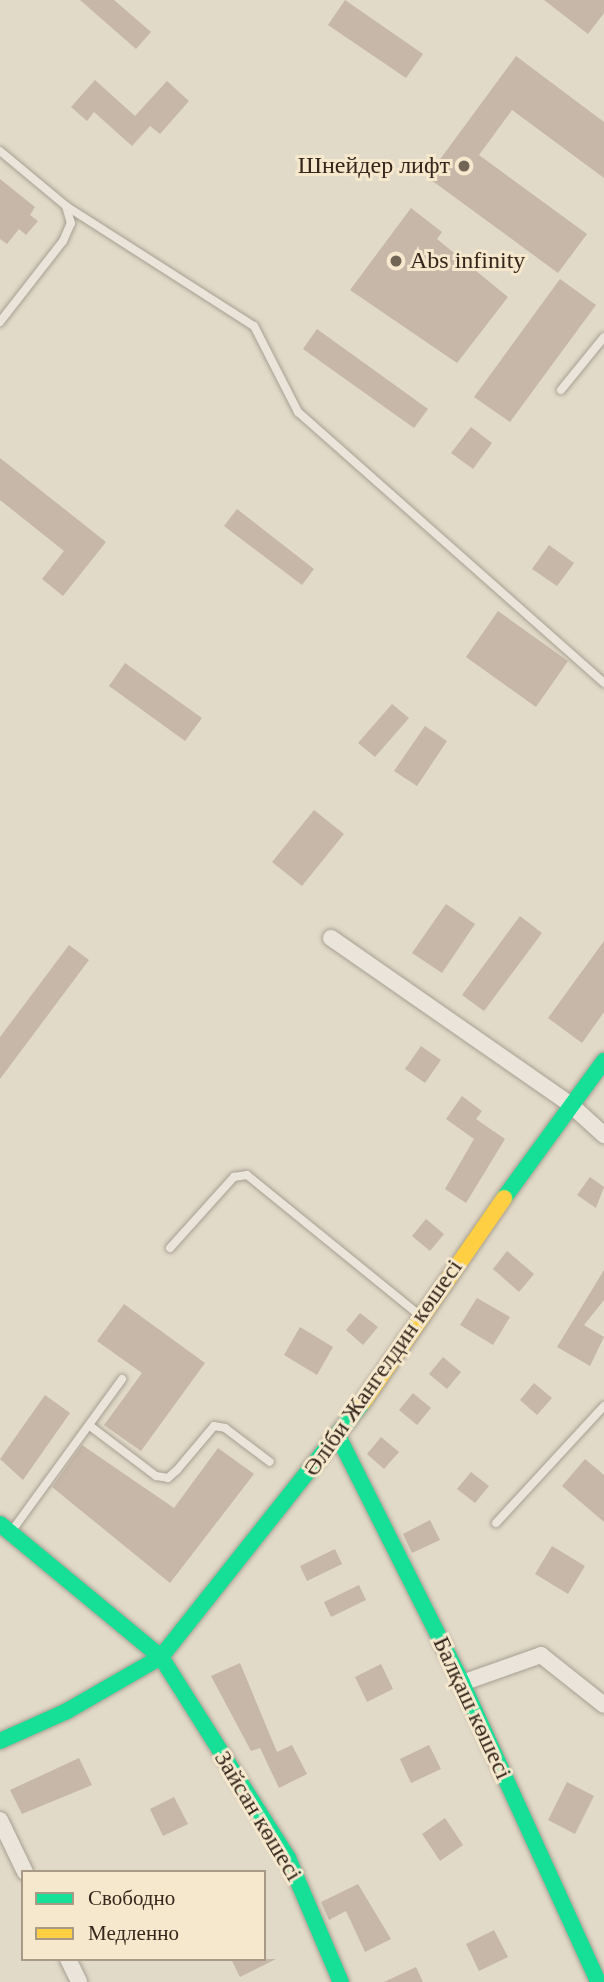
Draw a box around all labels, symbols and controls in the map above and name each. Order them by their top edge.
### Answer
place label: Шнейдер лифт [298,152,450,180]
marker: Шнейдер лифт [456,158,472,174]
place label: Abs infinity [410,247,525,275]
marker: Abs infinity [388,253,404,269]
street label: Әліби Жангелдин көшесі [297,1254,469,1482]
street label: Балқаш көшесі [426,1632,518,1784]
street label: Зайсан көшесі [208,1746,308,1886]
legend [21,1870,266,1961]
text: Свободно [88,1886,175,1910]
text: Медленно [88,1921,179,1945]

